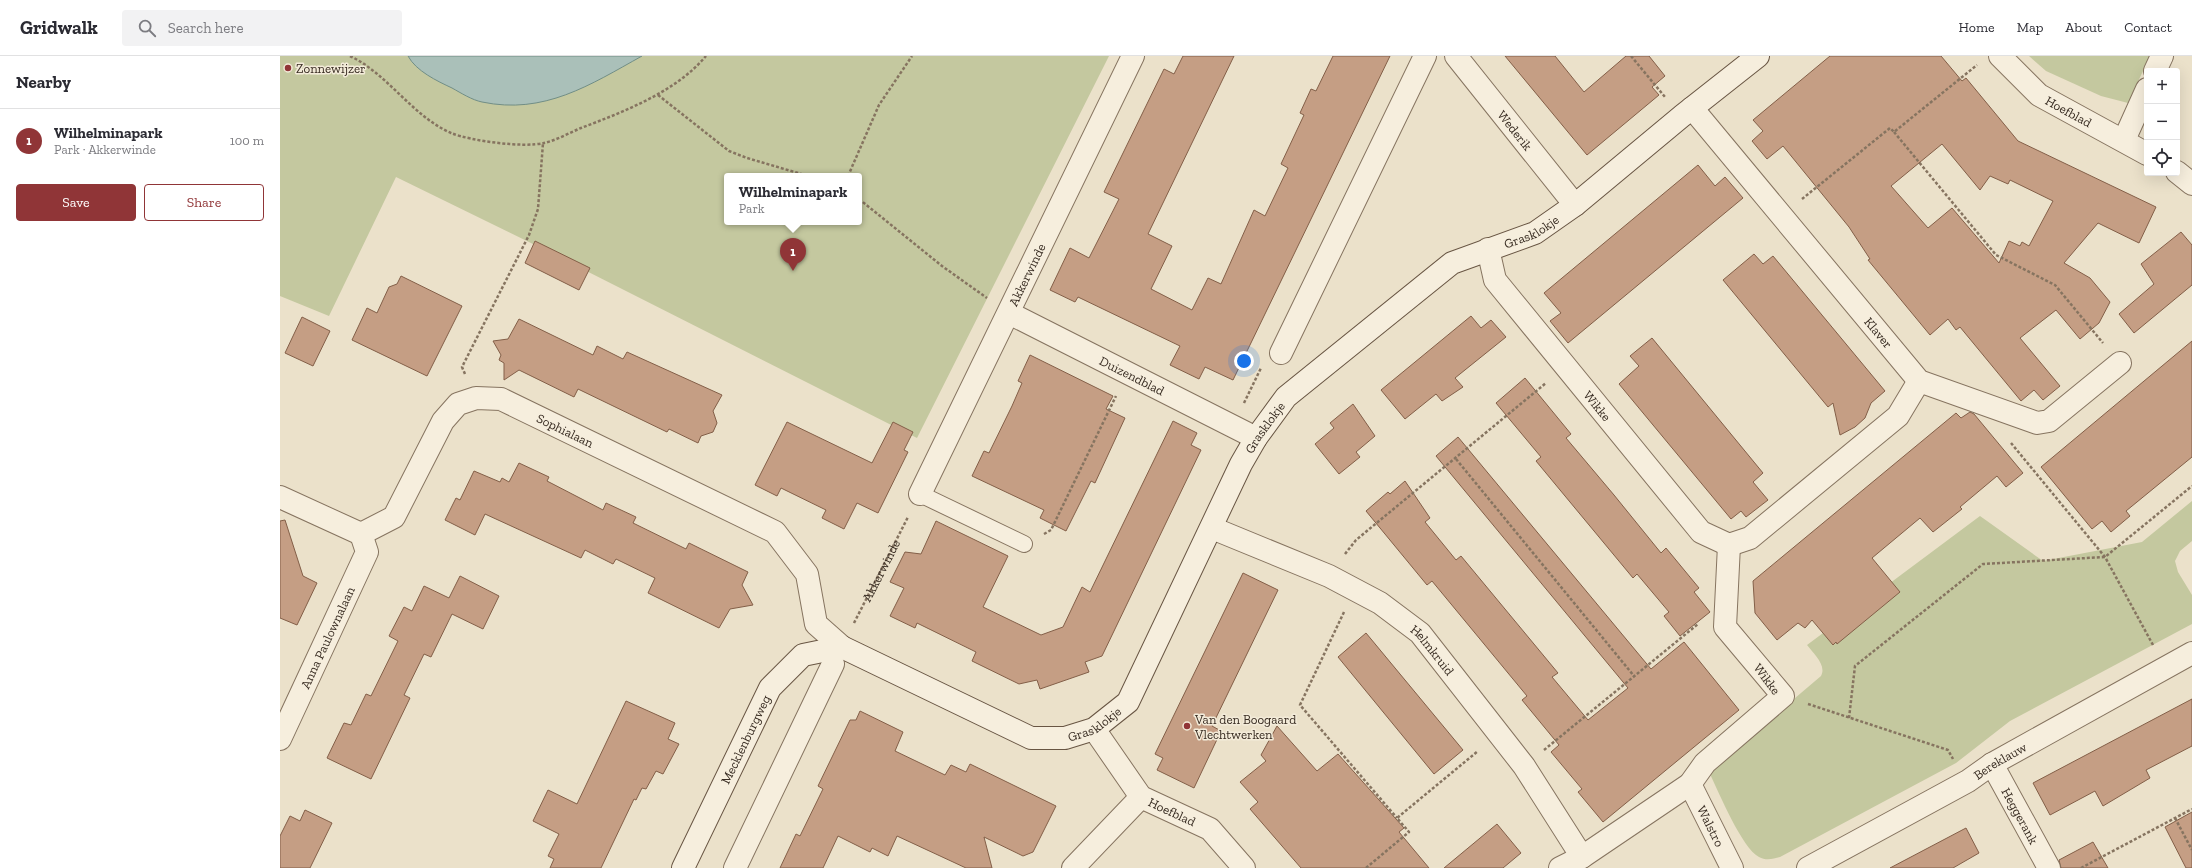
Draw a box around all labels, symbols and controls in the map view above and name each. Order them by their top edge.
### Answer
search box [122,10,402,46]
text: Gridwalk [20,16,98,39]
icon: search [136,17,158,39]
text: Search here [168,19,244,37]
text: Home [1959,19,1995,36]
text: Map [2017,19,2043,36]
text: About [2065,19,2102,36]
text: Contact [2124,19,2172,36]
place label: Zonnewijzer [296,61,366,77]
marker: Zonnewijzer [283,63,293,73]
map controls [2144,68,2180,176]
button: + [2144,68,2180,104]
text: Nearby [16,72,71,92]
street label: Hoefblad [2043,93,2094,130]
button: − [2144,104,2180,140]
street label: Wederik [1495,107,1536,153]
text: Wilhelminapark [54,124,163,142]
text: 1 [26,133,32,148]
text: 100 m [230,133,264,148]
button: locate [2144,140,2180,176]
text: Park · Akkerwinde [54,142,156,157]
popup [724,173,862,225]
text: Wilhelminapark [739,183,847,201]
button: Save [16,184,136,221]
button: Share [144,184,264,221]
text: Park [739,201,765,216]
street label: Grasklokje [1502,211,1561,251]
pin: 1 [780,238,806,271]
street label: Akkerwinde [1005,241,1048,308]
street label: Klaver [1861,314,1896,351]
your location [1234,351,1254,371]
street label: Duizendblad [1097,353,1167,398]
street label: Wikke [1581,387,1615,424]
street label: Grasklokje [1241,399,1288,456]
street label: Sophialaan [534,410,597,451]
street label: Akkerwinde [859,537,903,604]
street label: Anna Paulownalaan [297,584,358,691]
street label: Helmkruid [1408,621,1457,678]
street label: Wikke [1750,661,1784,697]
street label: Mecklenburgweg [717,692,773,786]
street label: Grasklokje [1066,703,1124,744]
place label: Van den Boogaard Vlechtwerken [1194,712,1296,742]
marker: Van den Boogaard Vlechtwerken [1182,721,1192,731]
street label: Bereklauw [1970,739,2029,782]
street label: Heggerank [1999,785,2042,847]
street label: Hoefblad [1146,794,1198,829]
street label: Walstro [1694,803,1728,849]

